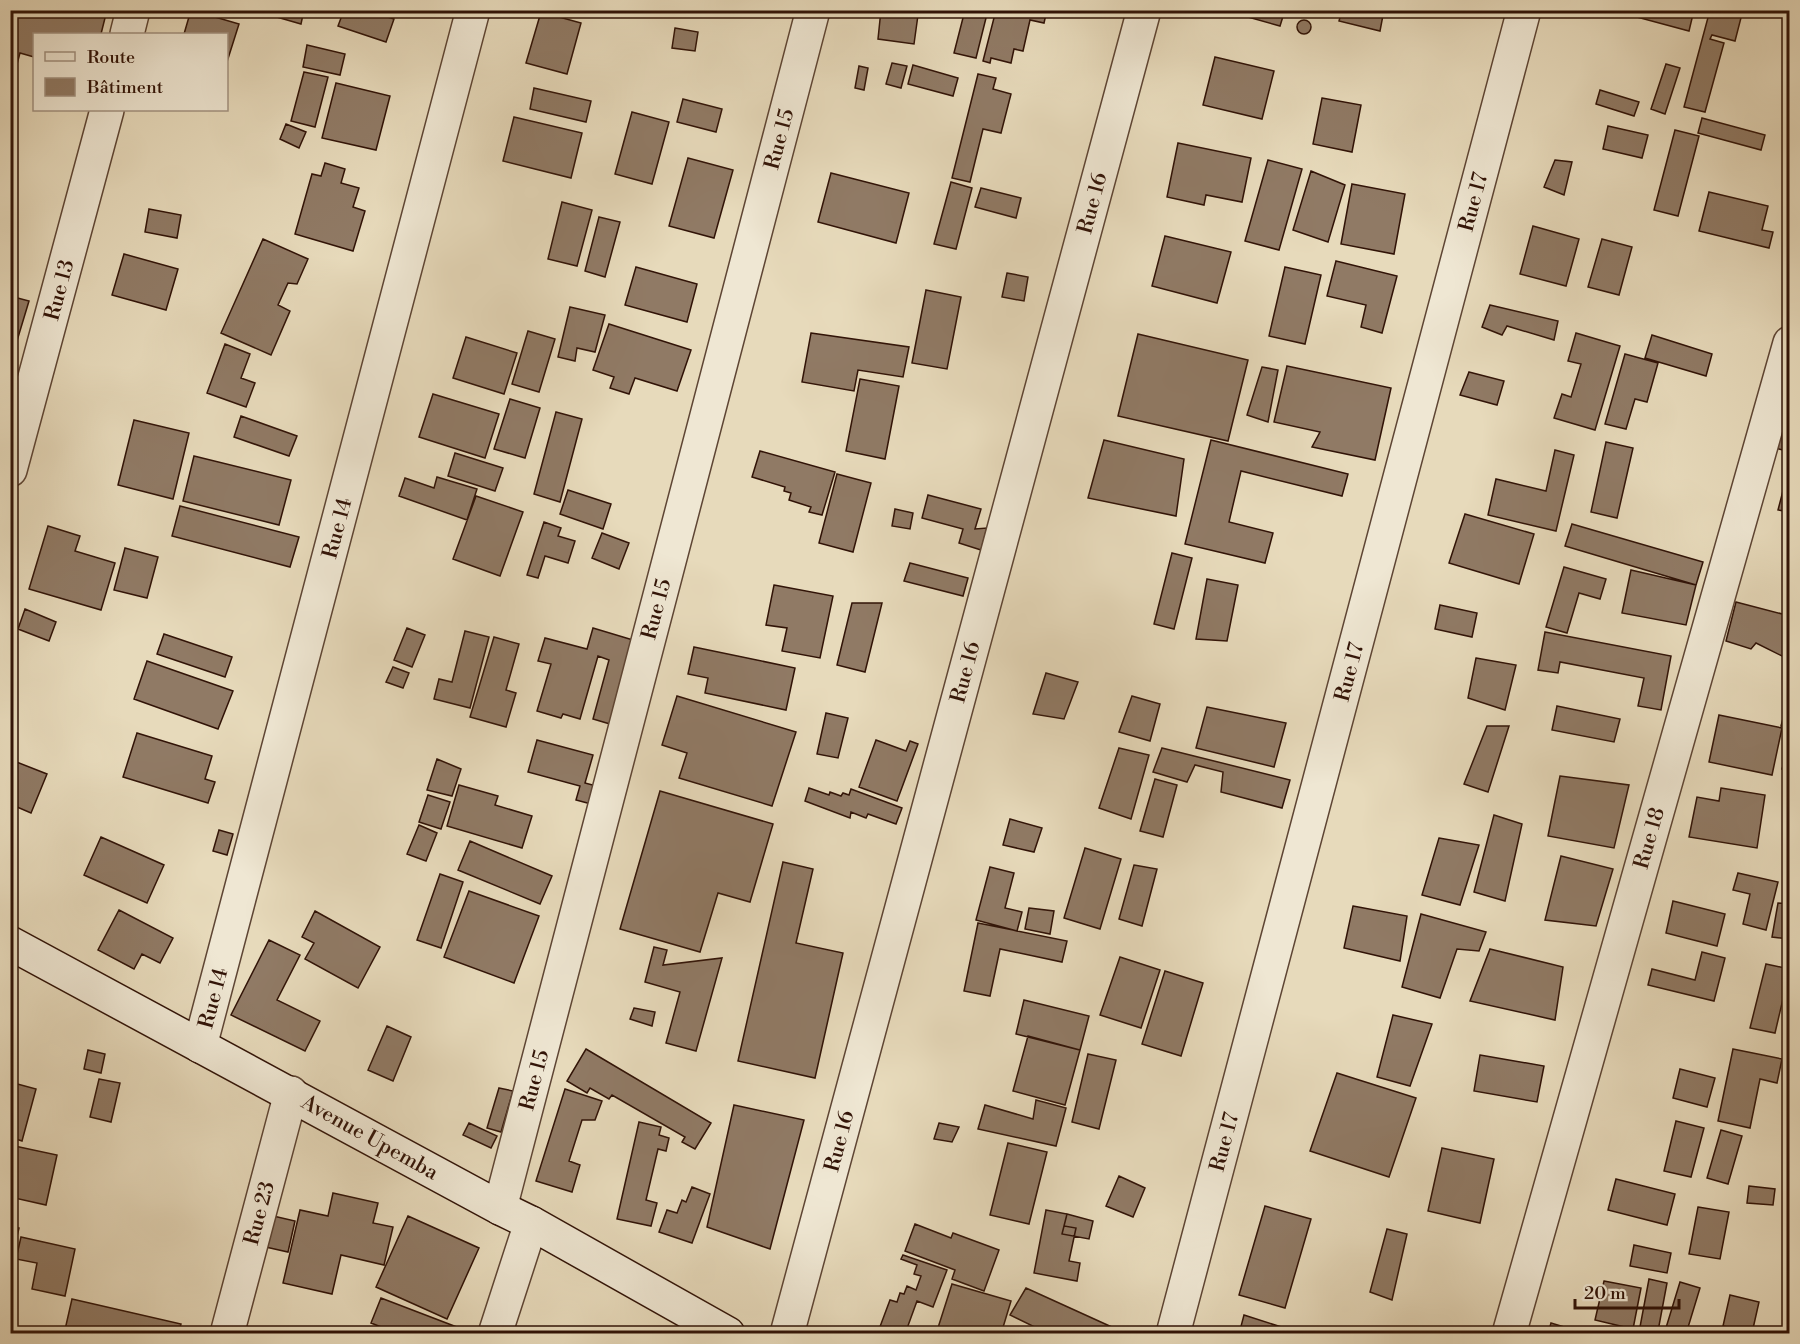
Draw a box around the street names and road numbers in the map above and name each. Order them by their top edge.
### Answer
street label: Rue 15 [759,106,801,173]
street label: Rue 16 [1072,169,1114,237]
street label: Rue 17 [1454,170,1494,235]
street label: Rue 13 [39,257,81,324]
street label: Rue 14 [317,495,359,562]
street label: Rue 15 [636,576,678,643]
street label: Rue 16 [945,638,987,706]
street label: Rue 17 [1330,640,1370,705]
street label: Rue 18 [1629,804,1671,872]
street label: Rue 14 [193,965,235,1032]
street label: Rue 15 [514,1047,556,1114]
street label: Avenue Upemba [296,1089,443,1186]
street label: Rue 16 [819,1107,861,1175]
street label: Rue 17 [1205,1110,1245,1175]
street label: Rue 23 [239,1179,281,1248]

